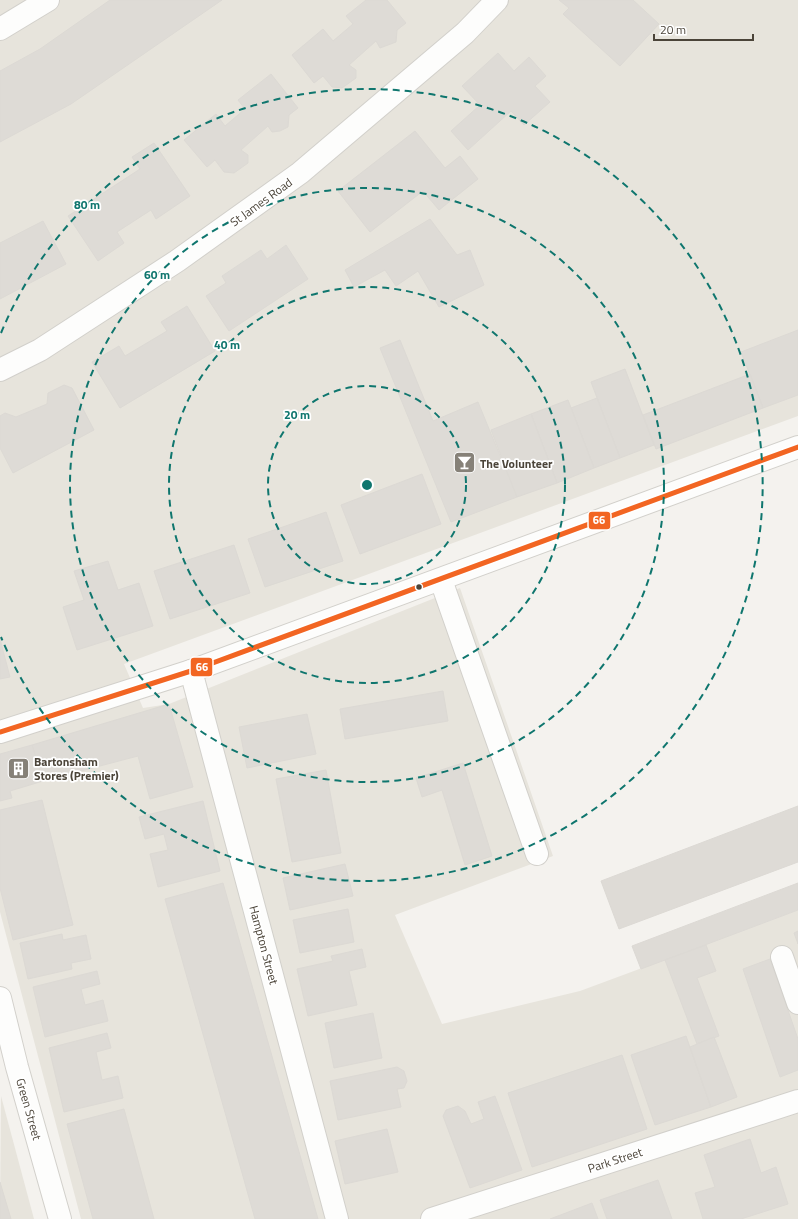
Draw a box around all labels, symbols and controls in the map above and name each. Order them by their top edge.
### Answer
scale bar [654,16,753,42]
text: 20 m [660,20,686,39]
street label: St James Road [226,173,296,231]
text: 80 m [74,195,100,214]
text: 60 m [144,265,170,284]
text: 40 m [214,335,240,354]
text: 20 m [284,405,310,424]
bar icon: The Volunteer [452,450,478,476]
place label: The Volunteer [480,454,553,473]
centre of rings [360,478,374,492]
line badge: 66 [588,511,611,530]
text: 66 [593,512,605,528]
unlabelled marker [414,582,424,592]
line badge: 66 [190,657,213,677]
text: 66 [196,659,208,675]
place label: Bartonsham Stores (Premier) [34,752,119,785]
building icon: Bartonsham Stores (Premier) [6,755,32,781]
street label: Hampton Street [244,903,284,987]
street label: Green Street [11,1076,47,1143]
street label: Park Street [585,1142,646,1178]

